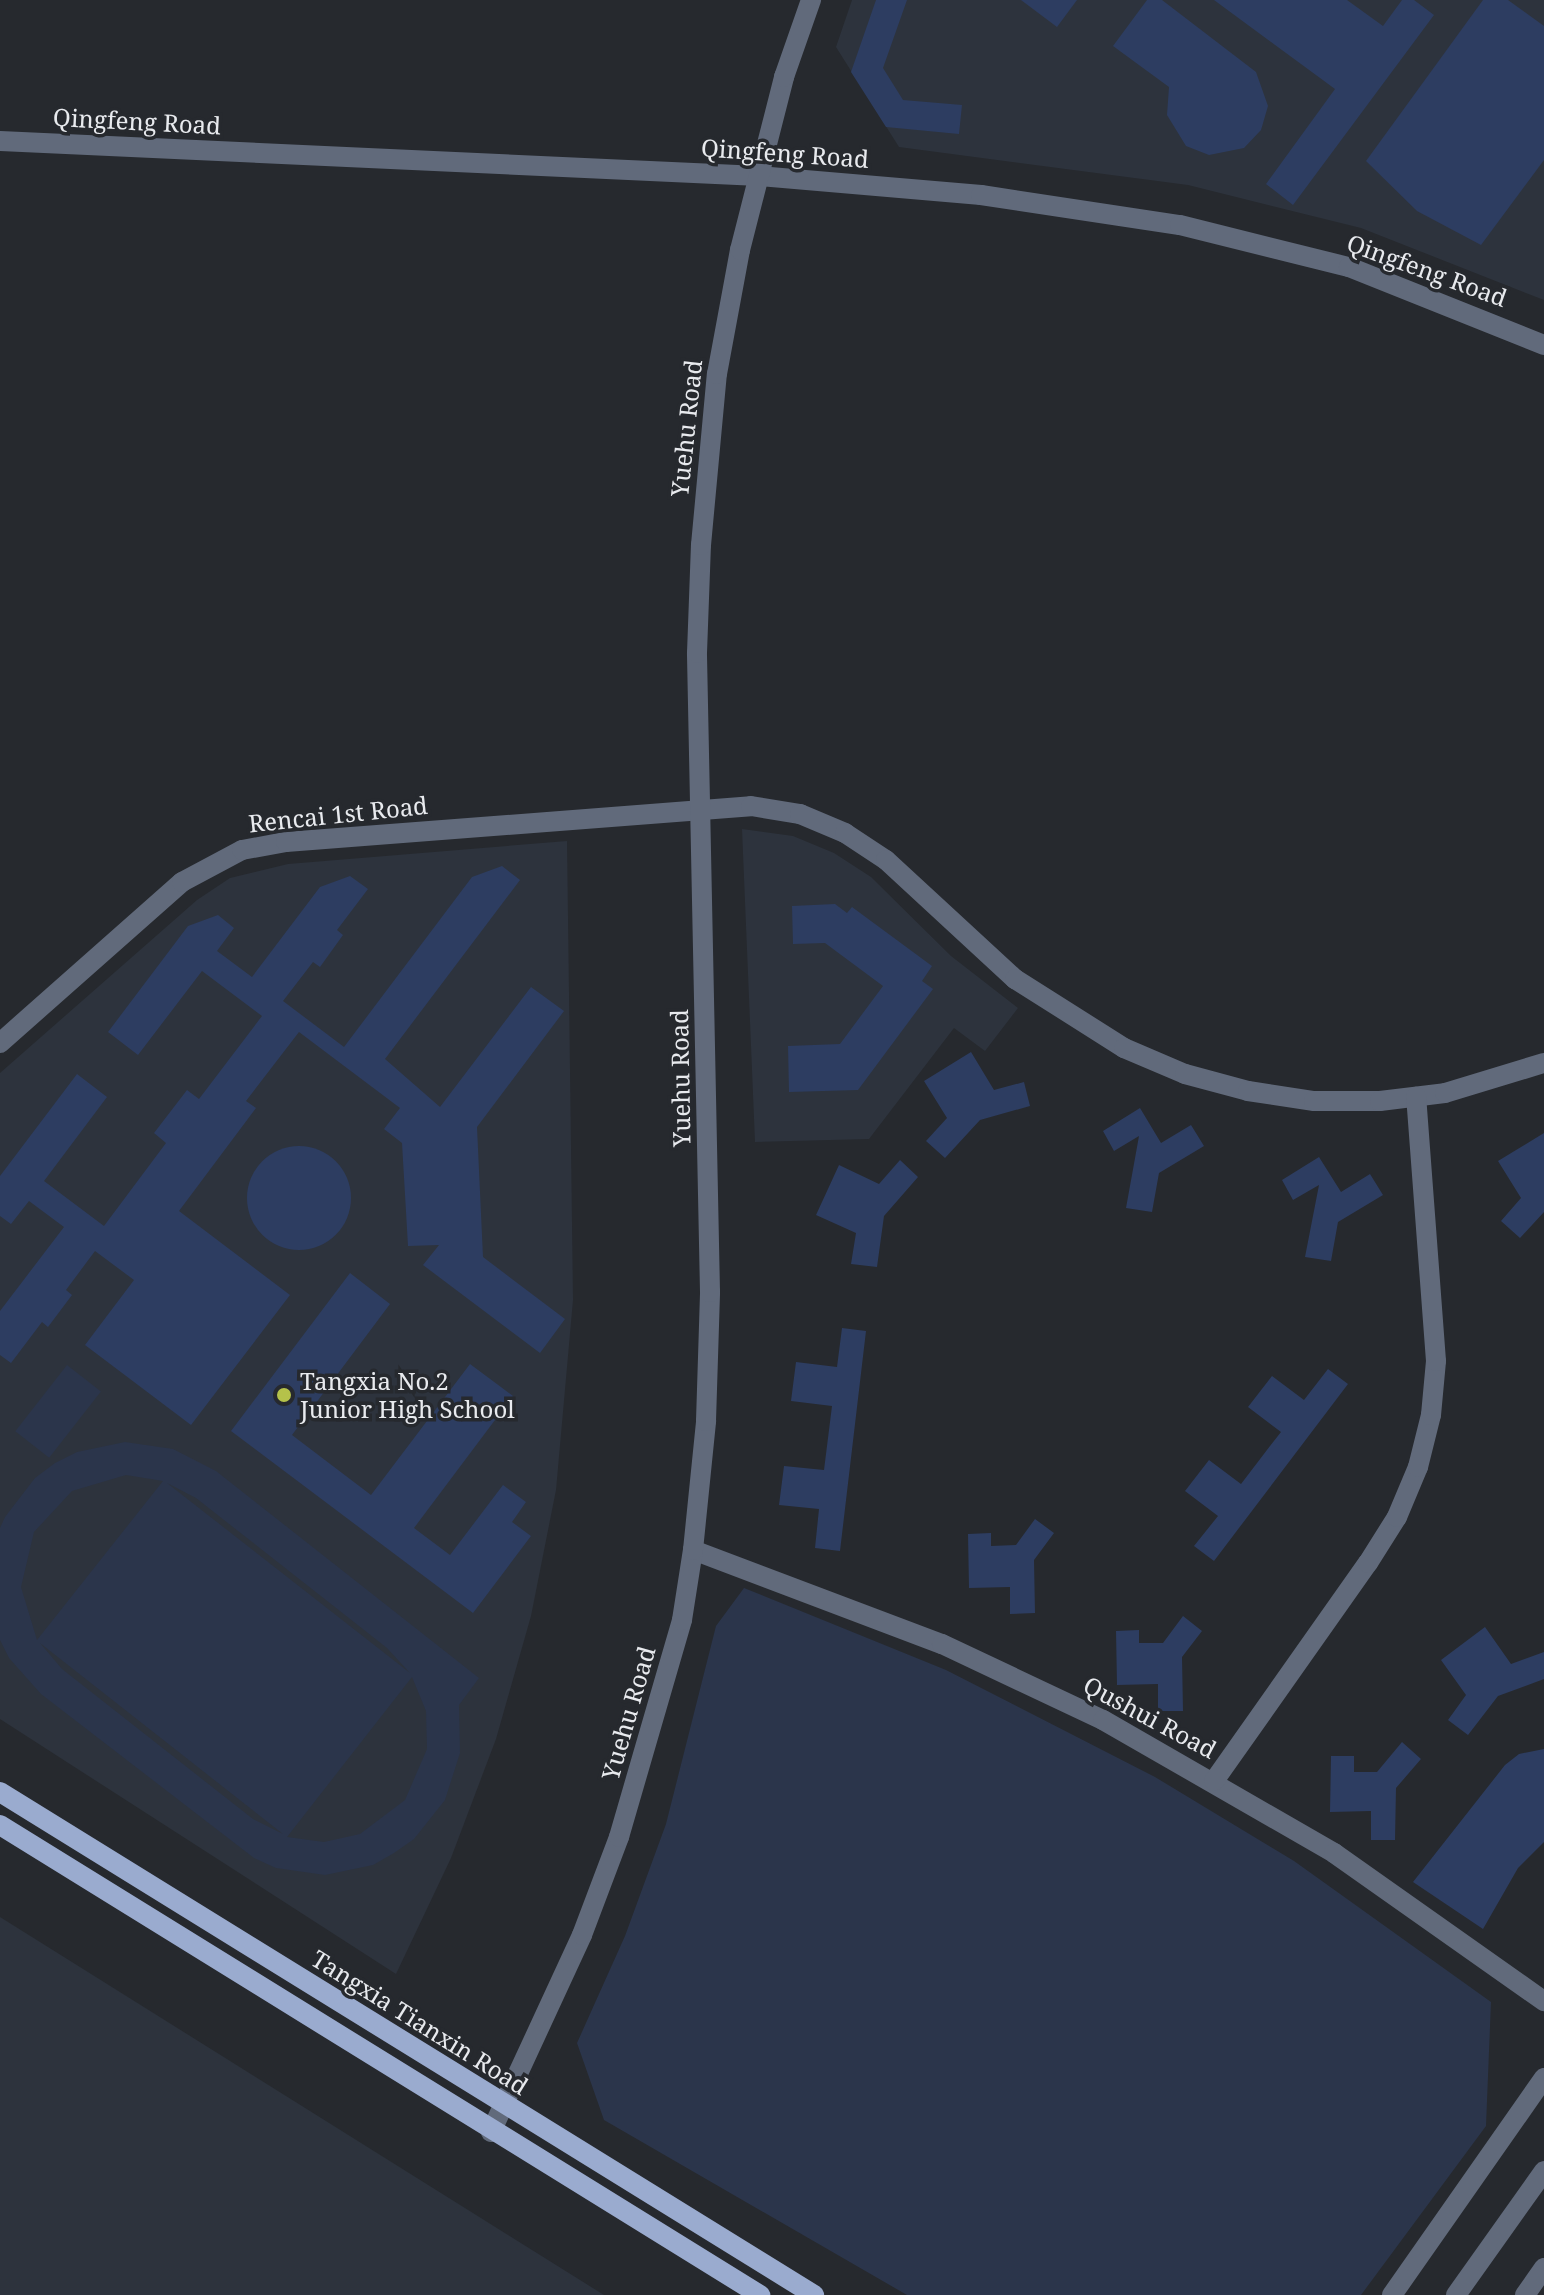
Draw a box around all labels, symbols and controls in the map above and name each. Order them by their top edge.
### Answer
street label: Qingfeng Road [52,102,222,140]
street label: Qingfeng Road [700,133,870,173]
street label: Qingfeng Road [1343,228,1511,312]
street label: Yuehu Road [664,358,708,498]
street label: Rencai 1st Road [247,790,429,838]
street label: Yuehu Road [664,1009,696,1147]
place label: Tangxia No.2 Junior High School [300,1367,515,1423]
marker: Tangxia No.2 Junior High School [275,1386,293,1404]
street label: Yuehu Road [595,1643,661,1783]
street label: Qushui Road [1079,1670,1221,1764]
street label: Tangxia Tianxin Road [306,1944,534,2100]

